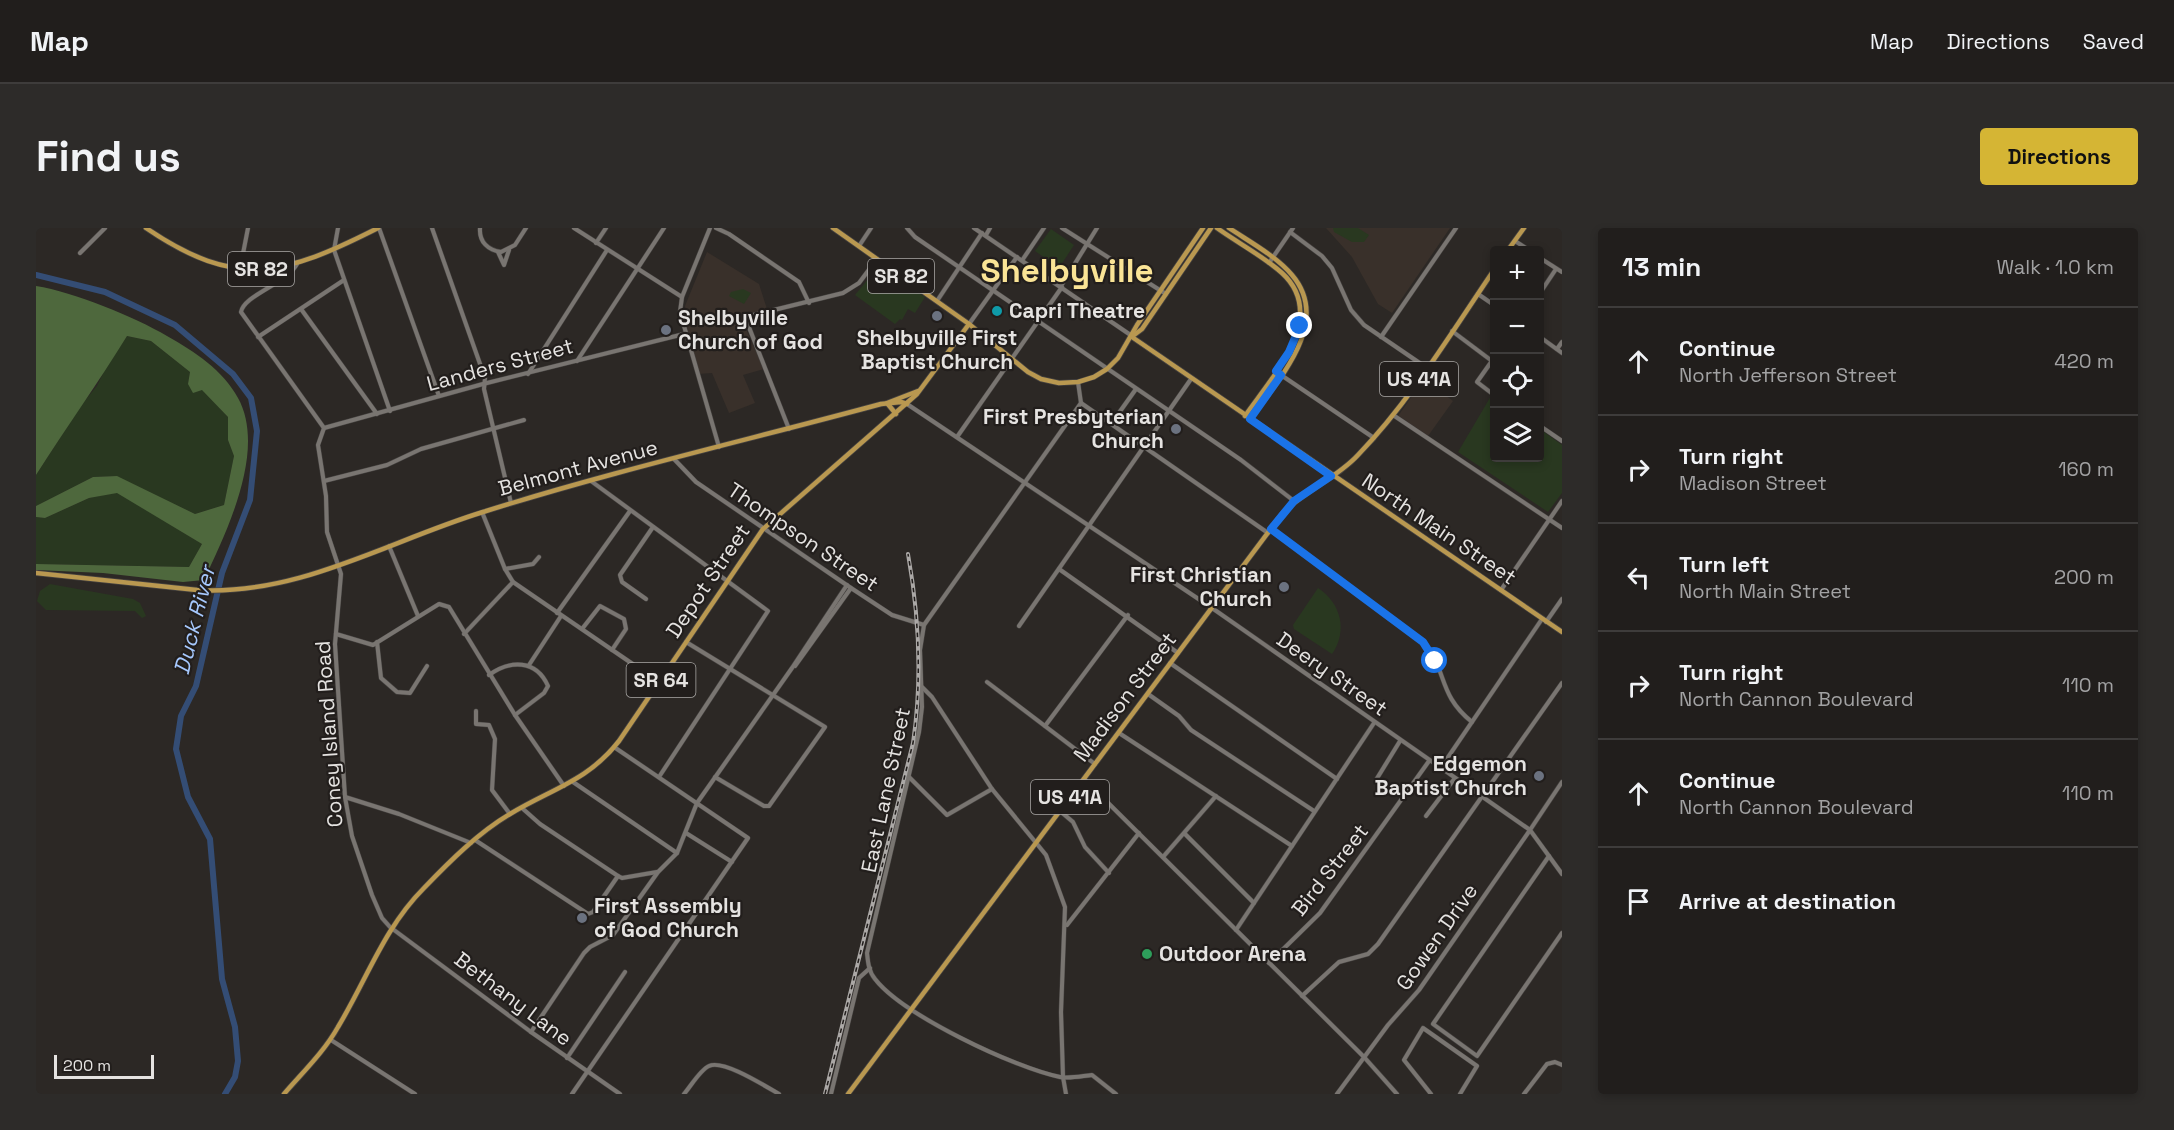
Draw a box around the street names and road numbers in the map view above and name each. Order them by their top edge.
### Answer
road number: SR 82 [228,252,294,286]
road number: SR 82 [868,259,934,293]
street label: Landers Street [424,332,576,397]
road number: US 41A [1380,362,1458,396]
street label: Belmont Avenue [495,433,661,502]
street label: North Main Street [1357,467,1522,590]
street label: Thompson Street [723,476,884,597]
street label: Depot Street [660,519,756,643]
street label: Deery Street [1272,626,1393,722]
street label: Madison Street [1067,627,1182,767]
street label: Coney Island Road [309,640,348,828]
road number: SR 64 [626,663,696,697]
street label: East Lane Street [855,705,916,875]
road number: US 41A [1031,780,1109,814]
street label: Bird Street [1285,818,1374,921]
street label: Gowen Drive [1390,878,1483,995]
street label: Bethany Lane [449,946,577,1052]

